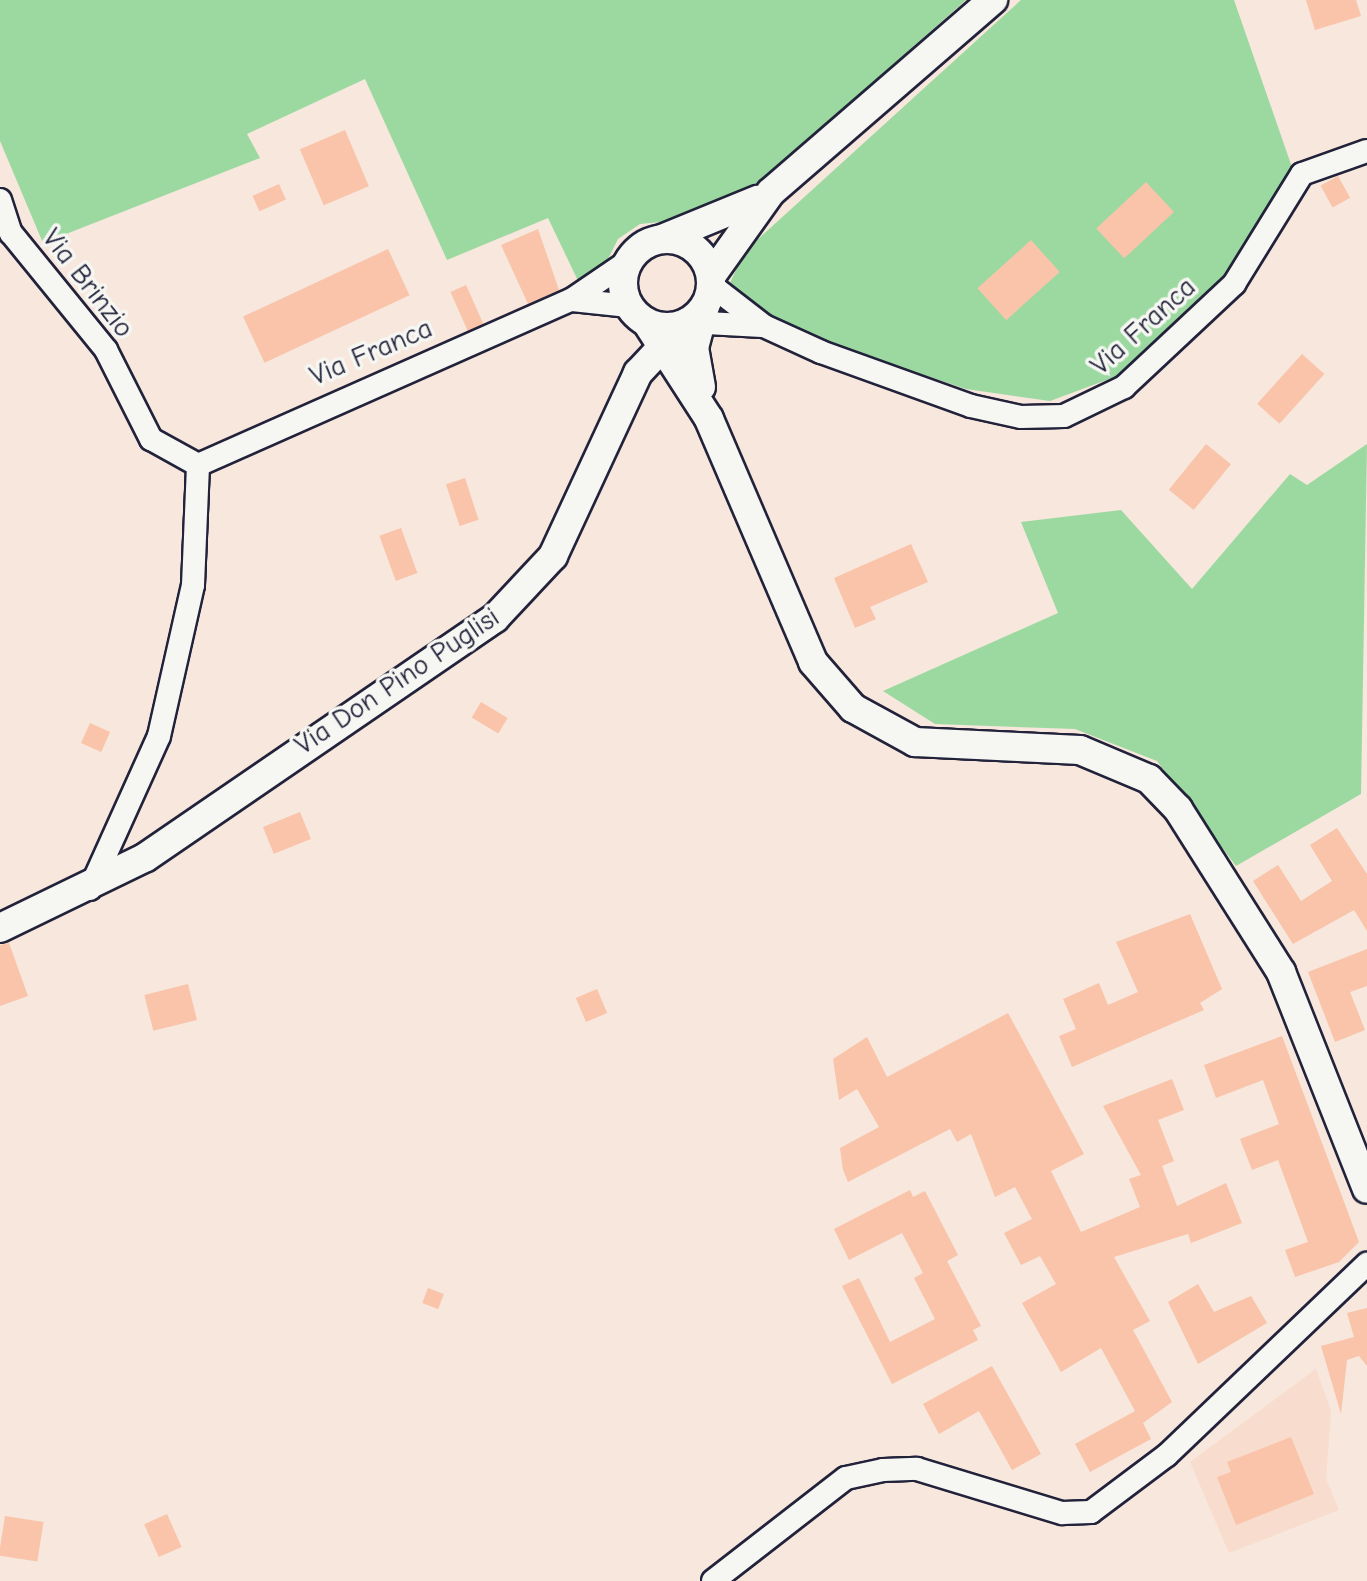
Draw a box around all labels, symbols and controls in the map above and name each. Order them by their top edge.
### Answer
street label: Via Brinzio [35,222,141,344]
street label: Via Franca [1084,270,1202,382]
street label: Via Franca [305,311,437,393]
street label: Via Don Pino Puglisi [288,600,506,762]

